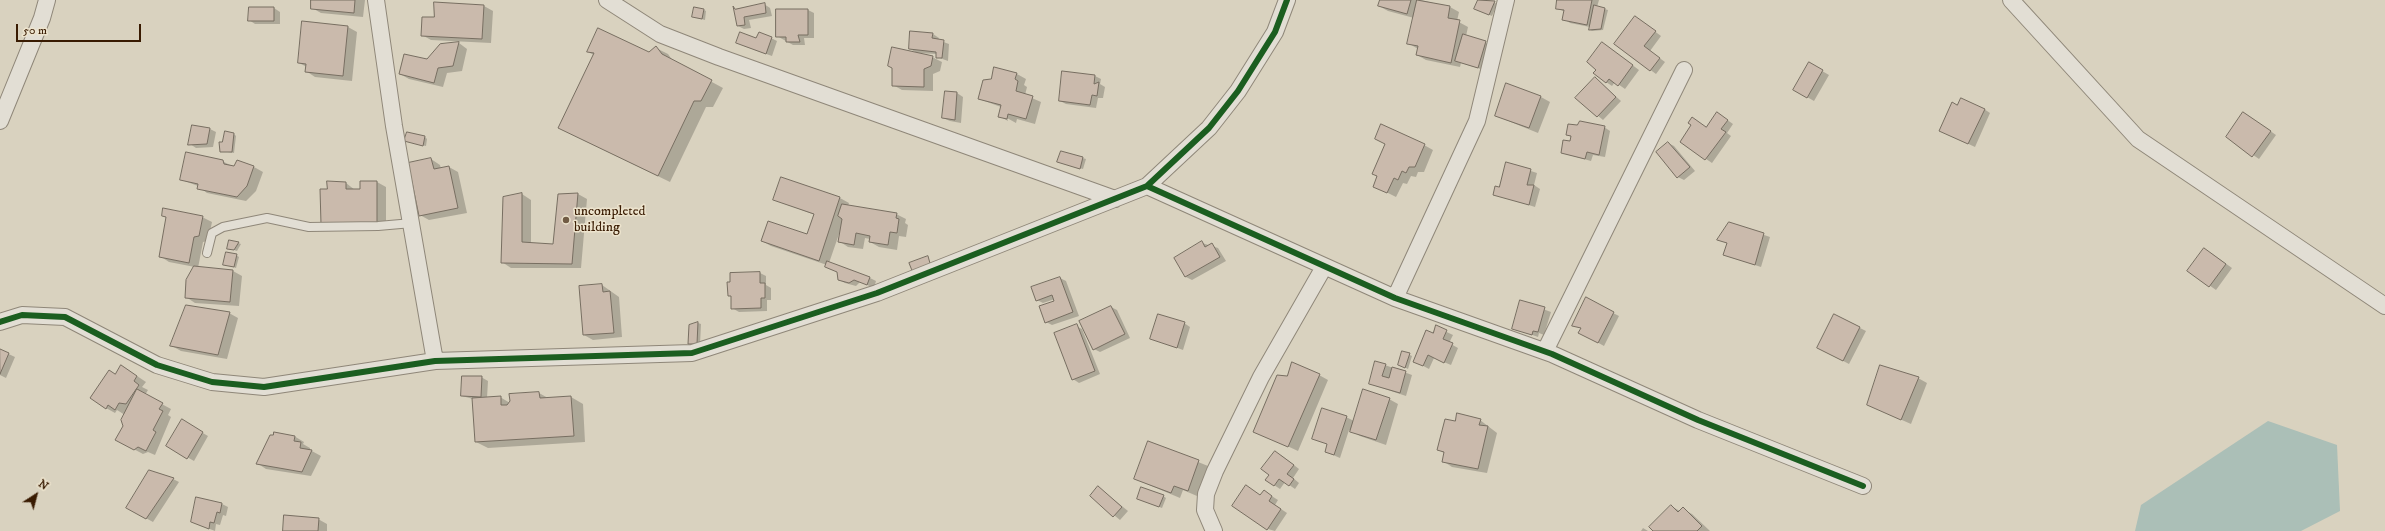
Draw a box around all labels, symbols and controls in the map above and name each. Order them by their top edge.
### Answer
scale bar [18,16,143,42]
text: 50 m [23,23,47,38]
place label: uncompleted building [574,204,646,236]
marker: uncompleted building [561,215,571,225]
north arrow [16,475,56,515]
text: N [35,477,51,494]

